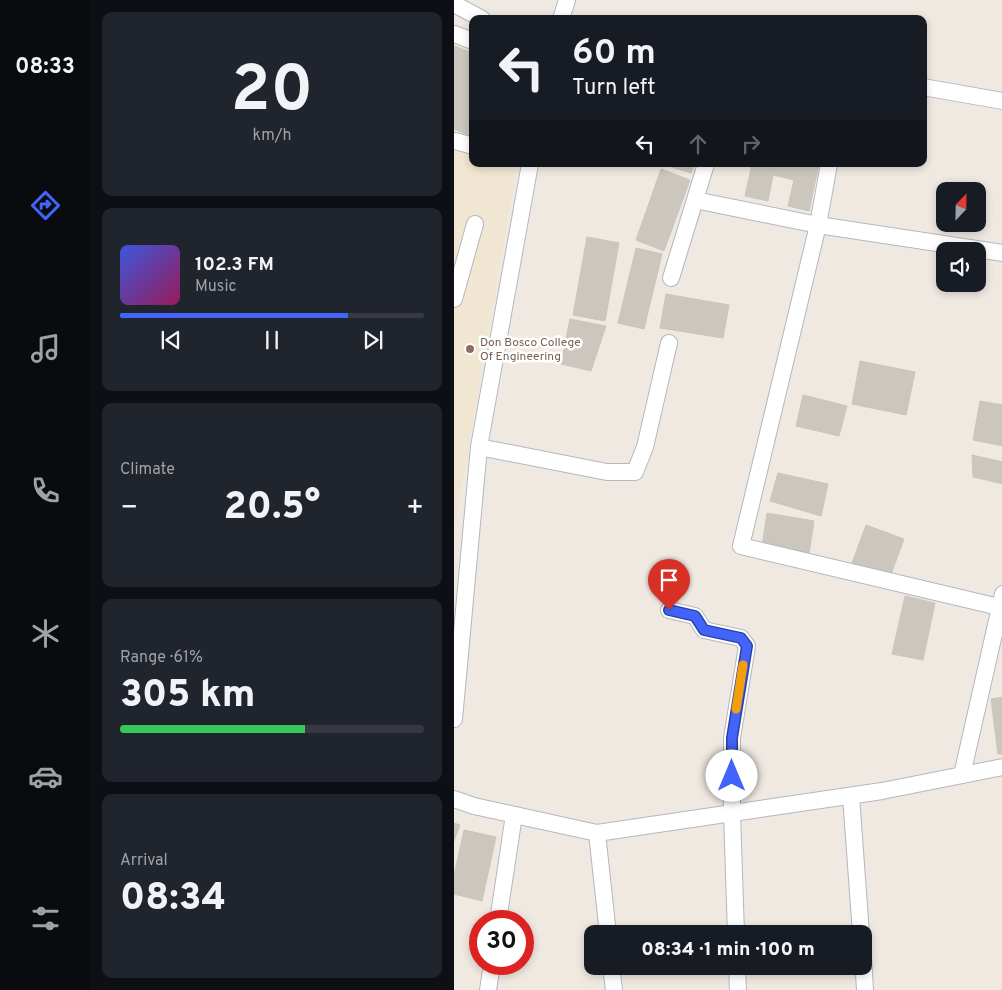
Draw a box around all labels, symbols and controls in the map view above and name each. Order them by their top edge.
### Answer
text: 60 m [572,32,656,76]
icon: left [489,35,554,100]
text: 20 [231,52,313,134]
text: 08:33 [15,54,75,81]
text: Turn left [572,75,655,102]
text: km/h [253,126,291,146]
icon: left [631,130,659,158]
icon: ahead [684,130,712,158]
icon: right [737,130,765,158]
north arrow [936,182,986,232]
map controls [936,182,986,292]
icon: directions [28,188,63,223]
button: sound [936,242,986,292]
text: 102.3 FM [195,253,274,277]
text: Music [195,277,236,297]
icon: previous [157,326,185,354]
icon: pause [258,326,286,354]
icon: next [359,326,387,354]
icon: music [28,331,63,366]
place label: Don Bosco College Of Engineering [480,335,581,365]
marker: Don Bosco College Of Engineering [464,343,476,355]
text: Climate [120,460,175,480]
icon: phone [28,473,63,508]
text: 20.5° [224,484,320,533]
text: − [120,491,138,527]
text: + [406,491,424,527]
pin [648,559,690,610]
icon: arrive [655,566,683,594]
icon: climate [28,616,63,651]
text: Range · 61% [120,648,203,668]
text: 305 km [120,672,255,721]
position arrow [705,749,757,801]
icon: car [28,759,63,794]
text: Arrival [120,851,168,871]
text: 08:34 [120,875,226,924]
icon: filters [28,901,63,936]
speed limit sign: 30 [469,910,534,975]
text: 08:34 · 1 min · 100 m [641,938,815,962]

